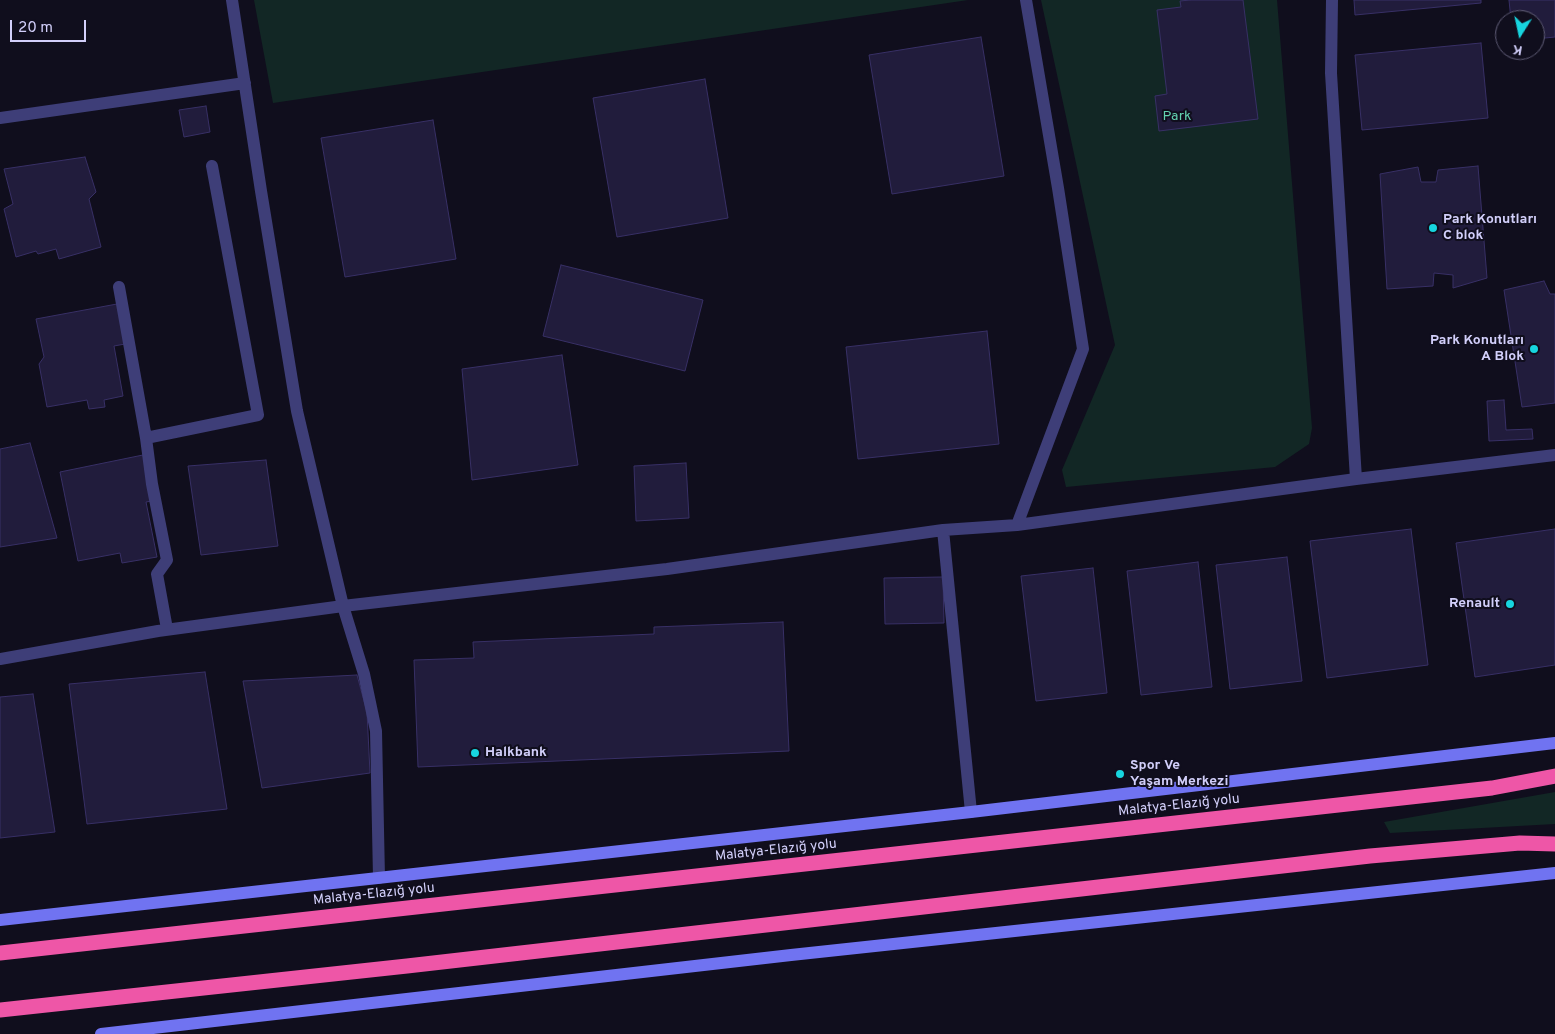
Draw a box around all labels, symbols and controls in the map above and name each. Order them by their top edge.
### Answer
scale bar [12,10,89,42]
north arrow [1495,10,1545,60]
text: 20 m [18,19,53,38]
text: K [1511,40,1524,59]
park label: Park [1163,109,1191,125]
place label: Park Konutları C blok [1443,212,1537,244]
marker: Park Konutları C blok [1427,222,1439,234]
place label: Park Konutları A Blok [1430,333,1524,366]
marker: Park Konutları A Blok [1528,343,1540,355]
place label: Renault [1449,596,1500,612]
marker: Renault [1504,598,1516,610]
place label: Halkbank [485,745,547,761]
marker: Halkbank [469,747,481,759]
place label: Spor Ve Yaşam Merkezi [1130,758,1228,790]
marker: Spor Ve Yaşam Merkezi [1114,768,1126,780]
street label: Malatya-Elazığ yolu [1117,791,1241,821]
street label: Malatya-Elazığ yolu [714,836,838,866]
street label: Malatya-Elazığ yolu [312,880,436,910]

